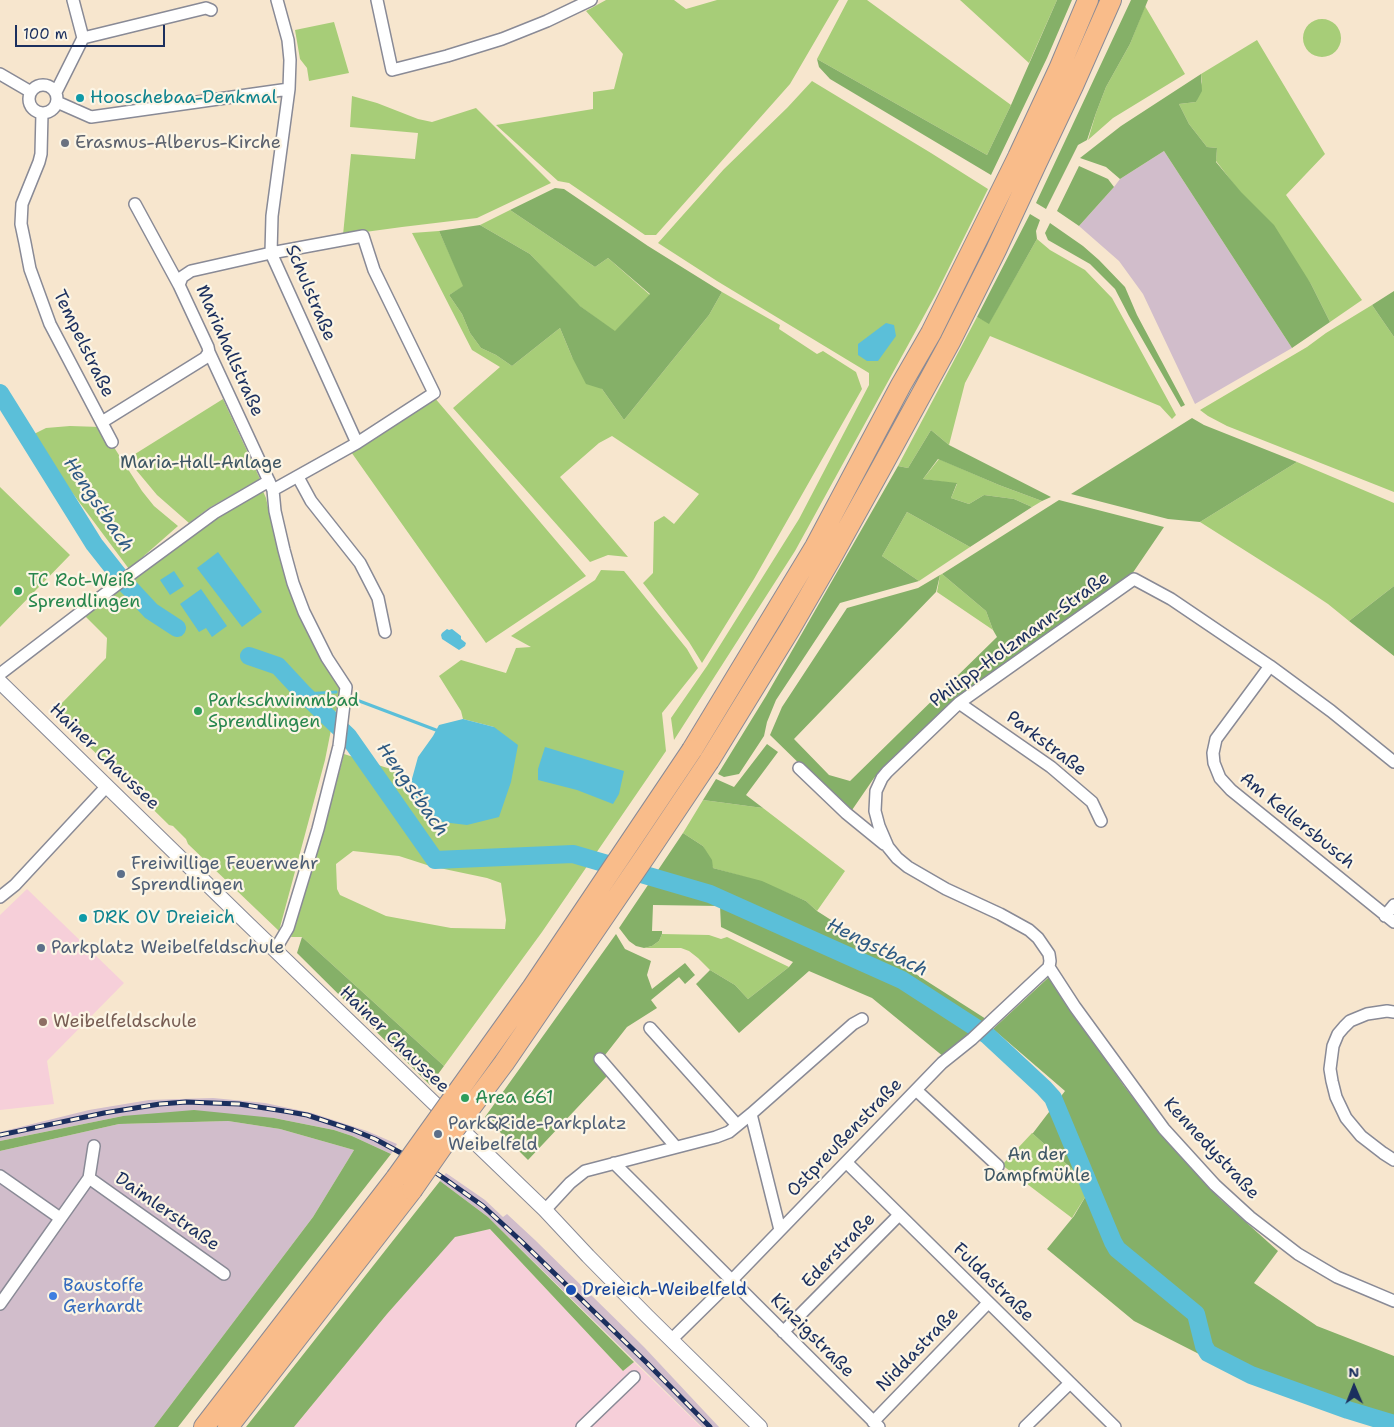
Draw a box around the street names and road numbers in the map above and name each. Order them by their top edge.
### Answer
street label: Schulstraße [280,242,340,344]
street label: Mariahallstraße [190,282,268,420]
street label: Tempelstraße [48,287,118,401]
street label: Philipp-Holzmann-Straße [926,567,1114,713]
street label: Hainer Chaussee [44,699,164,815]
street label: Parkstraße [1002,707,1090,781]
street label: Am Kellersbusch [1235,768,1359,874]
street label: Hainer Chaussee [334,982,454,1098]
street label: Ostpreußenstraße [783,1074,907,1202]
street label: Kennedystraße [1158,1094,1264,1204]
street label: Daimlerstraße [111,1168,223,1256]
street label: Ederstraße [798,1209,880,1293]
street label: Fuldastraße [948,1239,1038,1327]
street label: Kinzigstraße [766,1290,858,1382]
street label: Niddastraße [872,1303,964,1397]

